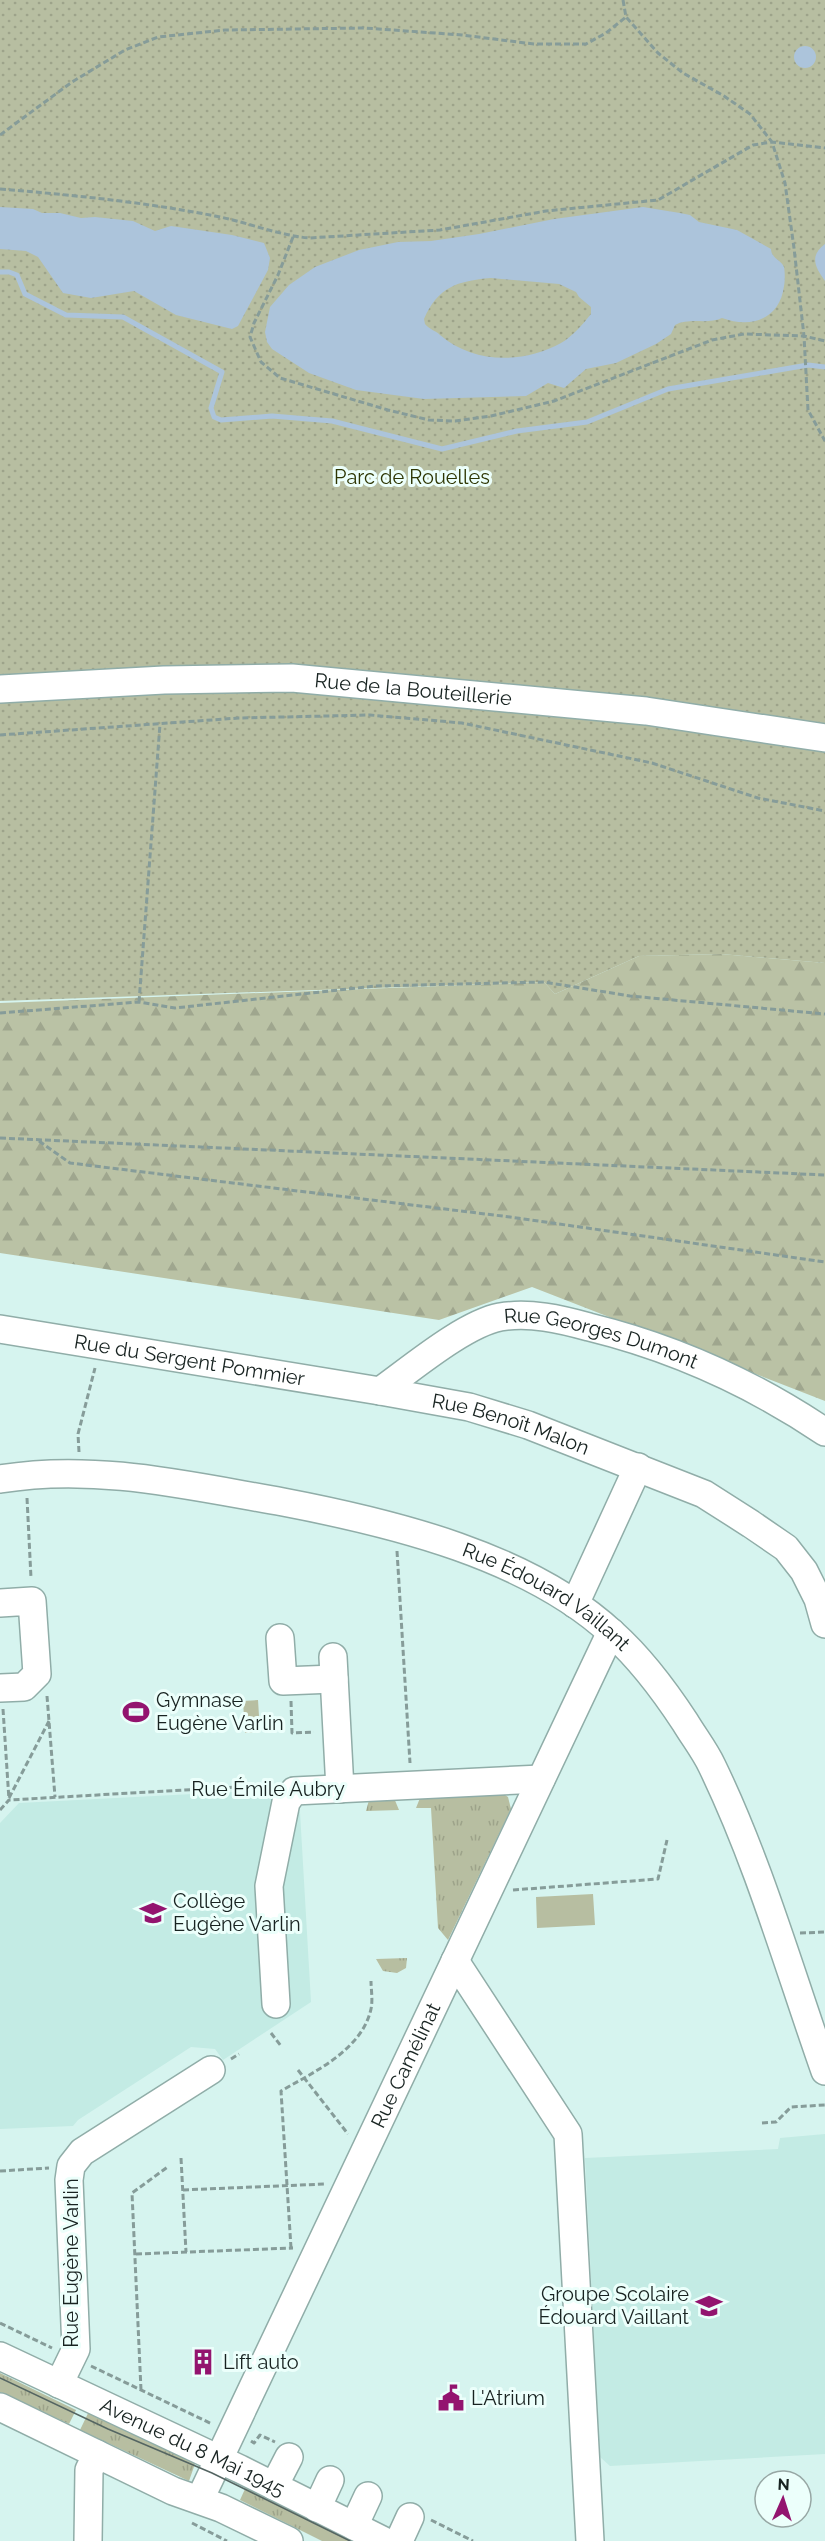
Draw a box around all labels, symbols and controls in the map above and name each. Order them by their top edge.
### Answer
park label: Parc de Rouelles [334,465,490,489]
street label: Rue de la Bouteillerie [314,668,513,710]
street label: Rue Georges Dumont [503,1303,702,1374]
street label: Rue du Sergent Pommier [72,1329,307,1391]
street label: Rue Benoît Malon [430,1389,593,1460]
street label: Rue Édouard Vaillant [459,1537,635,1656]
place label: Gymnase Eugène Varlin [156,1688,284,1735]
sports icon: Gymnase Eugène Varlin [121,1697,151,1727]
street label: Rue Émile Aubry [191,1777,345,1801]
place label: Collège Eugène Varlin [173,1889,301,1936]
school or university icon: Collège Eugène Varlin [138,1898,168,1928]
street label: Rue Camélinat [366,1999,446,2132]
street label: Rue Eugène Varlin [59,2178,83,2348]
place label: Groupe Scolaire Édouard Vaillant [539,2282,689,2329]
school or university icon: Groupe Scolaire Édouard Vaillant [694,2291,724,2321]
building icon: Lift auto [188,2347,218,2377]
place label: Lift auto [223,2350,299,2374]
public building icon: L'Atrium [436,2383,466,2413]
place label: L'Atrium [471,2386,545,2410]
street label: Avenue du 8 Mai 1945 [96,2393,289,2502]
north arrow [753,2469,813,2529]
text: N [777,2475,790,2494]

